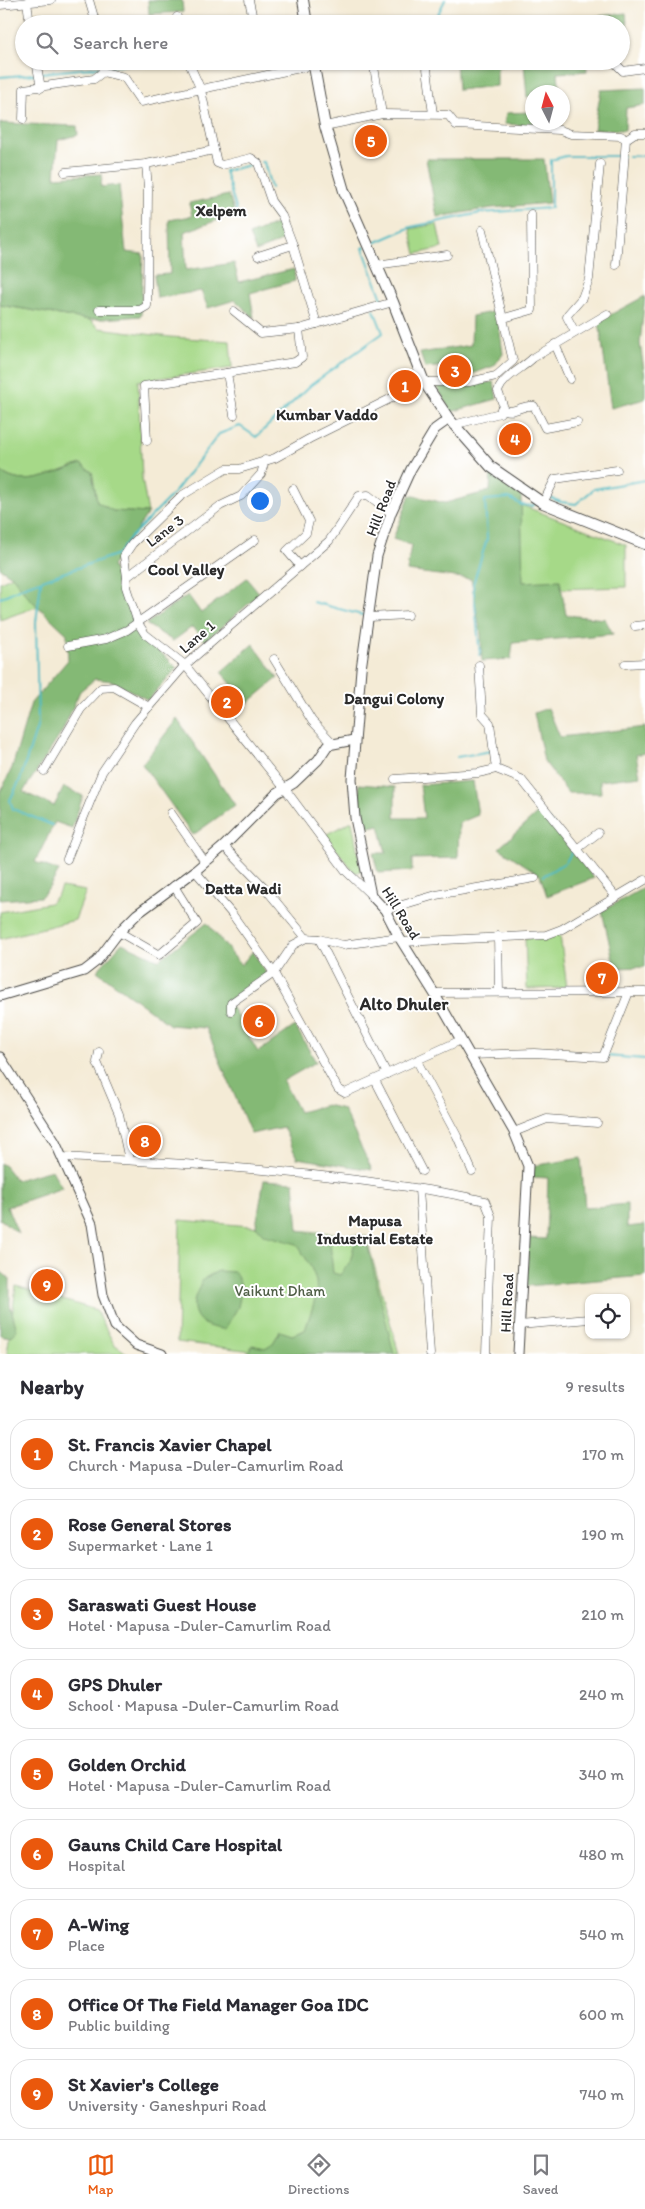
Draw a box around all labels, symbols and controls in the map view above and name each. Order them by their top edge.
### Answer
search box [15,15,630,70]
icon: search [33,29,61,57]
text: Search here [73,31,168,54]
north arrow [525,85,570,130]
pin: 5 [355,122,387,160]
district label: Xelpem [195,201,247,221]
pin: 3 [439,352,471,390]
pin: 1 [389,367,421,405]
district label: Kumbar Vaddo [276,405,378,424]
pin: 4 [499,420,531,458]
street label: Hill Road [362,477,400,539]
your location [247,488,273,514]
street label: Lane 3 [143,511,187,551]
district label: Cool Valley [148,560,225,580]
street label: Lane 1 [176,617,219,657]
pin: 2 [211,683,243,721]
district label: Dangui Colony [344,689,445,709]
district label: Datta Wadi [205,879,281,898]
street label: Hill Road [378,883,424,943]
pin: 7 [586,959,618,997]
district label: Alto Dhuler [359,993,449,1015]
pin: 6 [243,1002,275,1040]
pin: 8 [129,1122,161,1160]
district label: Mapusa Industrial Estate [317,1211,433,1248]
pin: 9 [31,1266,63,1304]
street label: Hill Road [496,1273,518,1333]
park label: Vaikunt Dham [235,1282,325,1300]
map controls [585,1294,630,1339]
button: locate [585,1294,630,1339]
text: Nearby [20,1374,84,1399]
text: 9 results [566,1377,625,1396]
text: St. Francis Xavier Chapel [68,1433,272,1456]
text: 1 [33,1445,41,1464]
text: 170 m [582,1445,624,1464]
text: Church · Mapusa -Duler-Camurlim Road [68,1456,343,1475]
text: Rose General Stores [68,1513,231,1536]
text: 2 [33,1525,41,1544]
text: 190 m [581,1525,624,1544]
text: Supermarket · Lane 1 [68,1536,213,1555]
text: Saraswati Guest House [68,1593,256,1616]
text: 3 [33,1605,41,1624]
text: 210 m [581,1605,624,1624]
text: Hotel · Mapusa -Duler-Camurlim Road [68,1616,331,1635]
text: GPS Dhuler [68,1673,162,1696]
text: 4 [32,1685,42,1704]
text: 240 m [579,1685,624,1704]
text: School · Mapusa -Duler-Camurlim Road [68,1696,339,1715]
text: Golden Orchid [68,1753,186,1776]
text: 5 [33,1765,41,1784]
text: 340 m [579,1765,624,1784]
text: Hotel · Mapusa -Duler-Camurlim Road [68,1776,331,1795]
text: Gauns Child Care Hospital [68,1833,282,1856]
text: 6 [33,1845,41,1864]
text: 480 m [579,1845,624,1864]
text: Hospital [68,1856,125,1875]
text: A-Wing [68,1913,129,1936]
text: 7 [33,1925,41,1944]
text: 540 m [579,1925,624,1944]
text: Place [68,1936,105,1955]
text: Office Of The Field Manager Goa IDC [68,1993,369,2016]
text: 8 [33,2005,41,2024]
text: 600 m [579,2005,624,2024]
text: Public building [68,2016,170,2035]
text: St Xavier's College [68,2073,219,2096]
text: 9 [33,2085,41,2104]
text: 740 m [580,2085,624,2104]
text: University · Ganeshpuri Road [68,2096,266,2115]
tab: Map [87,2151,115,2198]
tab: Directions [288,2151,349,2198]
tab: Saved [523,2151,558,2198]

